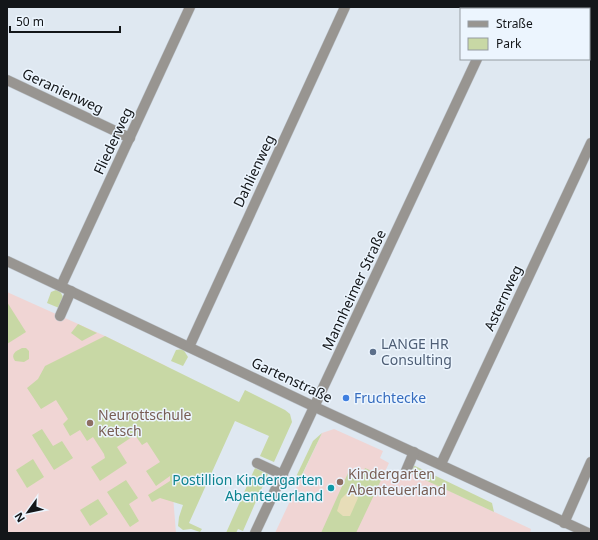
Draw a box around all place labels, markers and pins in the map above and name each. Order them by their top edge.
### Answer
place label: LANGE HR Consulting [381,334,452,369]
marker: LANGE HR Consulting [368,347,378,357]
place label: Fruchtecke [354,388,426,407]
marker: Fruchtecke [341,393,351,403]
place label: Neurottschule Ketsch [98,405,192,440]
marker: Neurottschule Ketsch [85,418,95,428]
place label: Kindergarten Abenteuerland [348,464,446,499]
place label: Postillion Kindergarten Abenteuerland [172,470,323,505]
marker: Kindergarten Abenteuerland [335,477,345,487]
marker: Postillion Kindergarten Abenteuerland [326,483,336,493]

